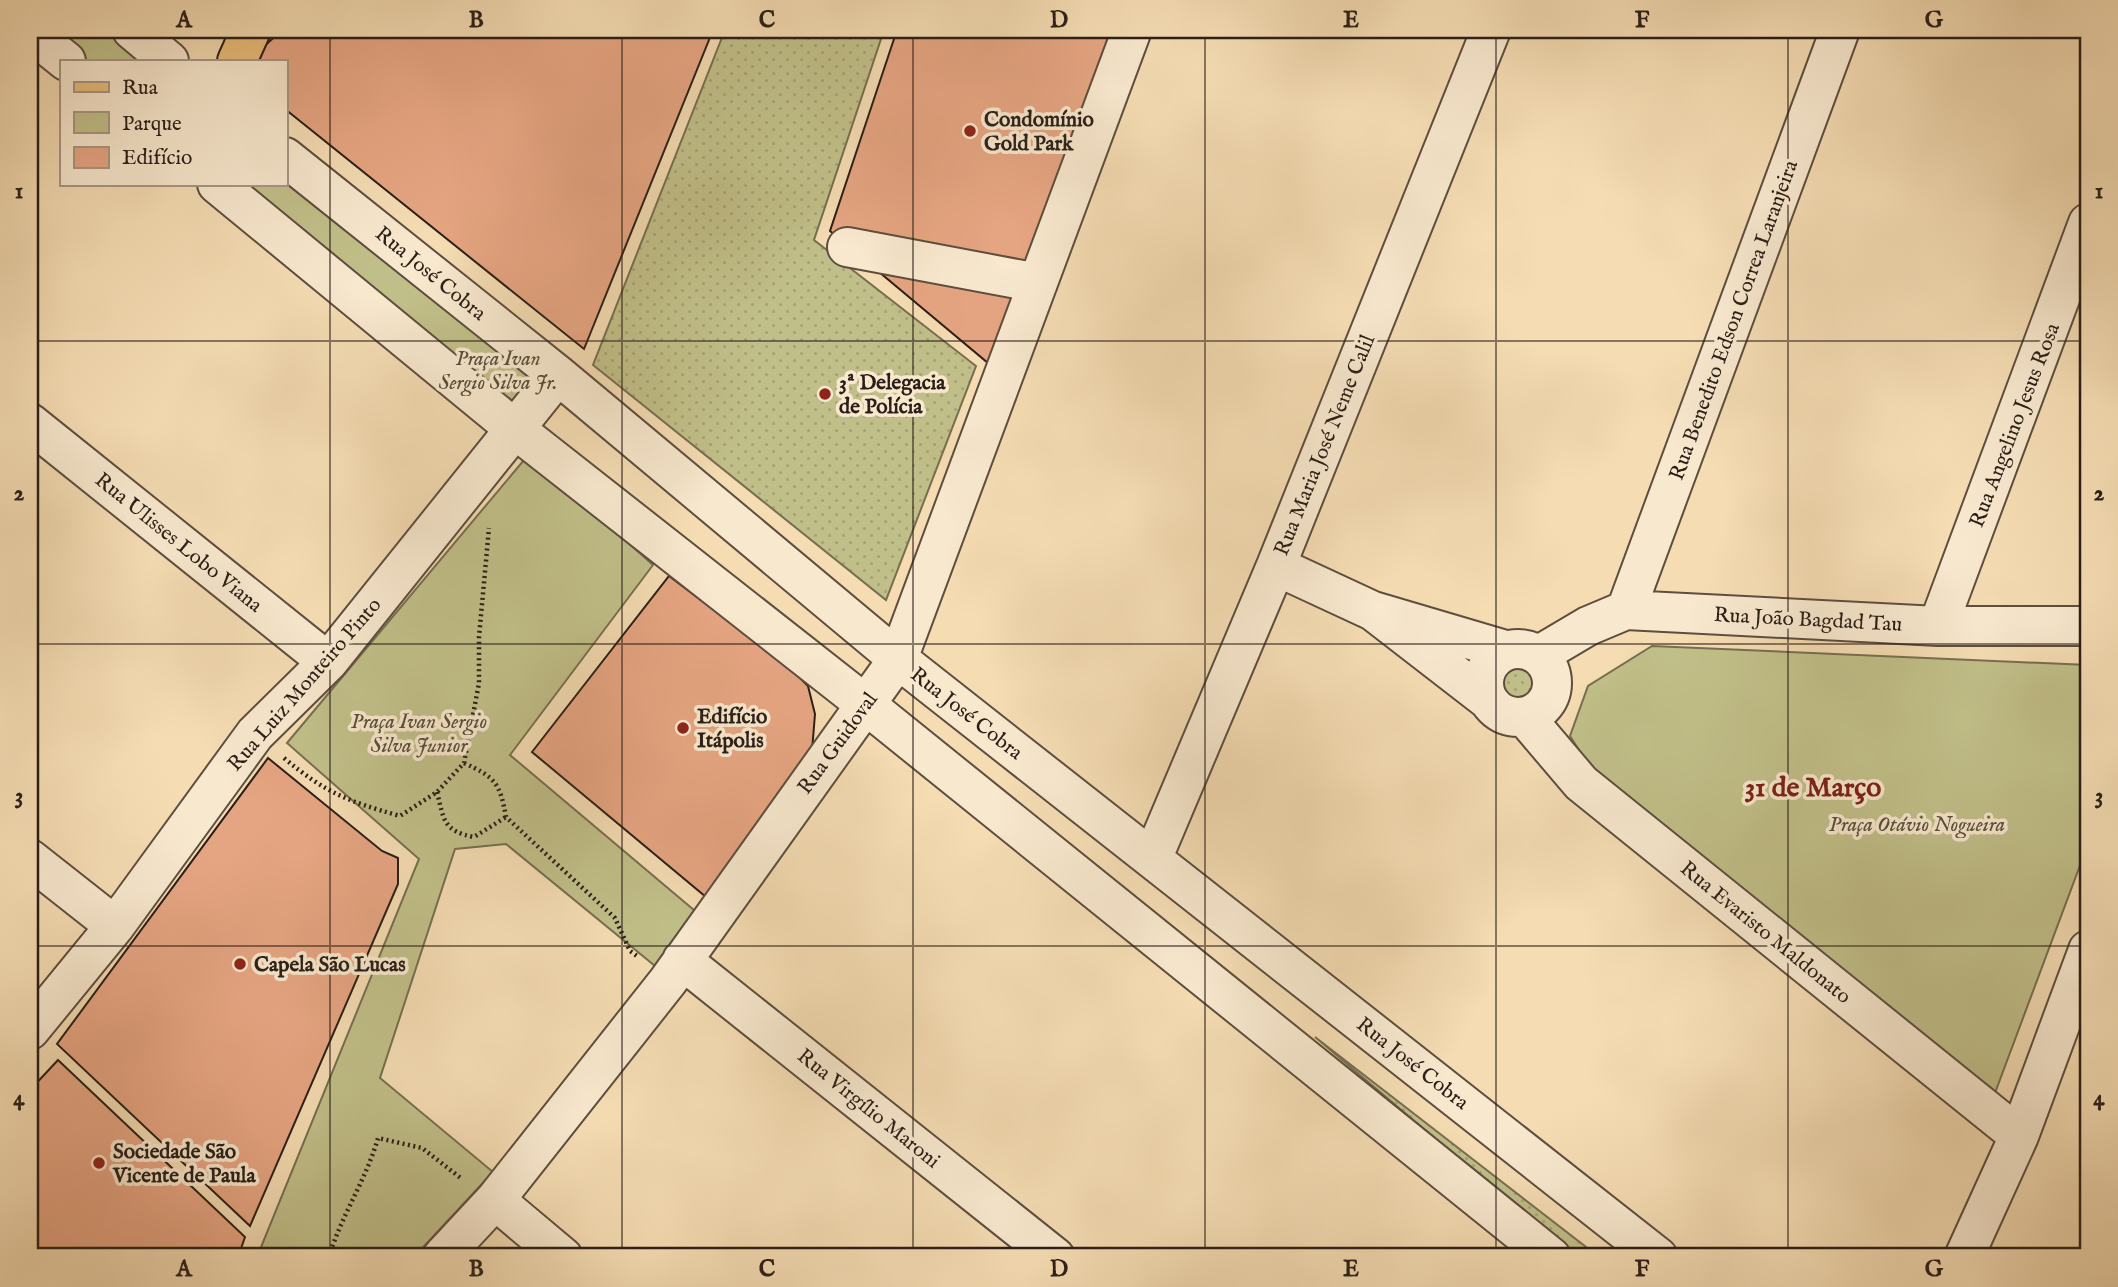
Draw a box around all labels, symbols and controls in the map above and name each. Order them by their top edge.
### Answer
text: A [175,6,193,35]
text: B [468,6,484,35]
text: C [759,6,776,35]
text: D [1050,6,1068,35]
text: E [1343,6,1359,35]
text: F [1635,6,1650,35]
text: G [1925,6,1944,35]
legend [60,60,287,186]
text: Rua [122,75,159,102]
place label: Condomínio Gold Park [984,107,1094,158]
text: Parque [122,111,182,138]
marker: Condomínio Gold Park [962,123,978,139]
text: Edifício [122,145,192,172]
street label: Rua Benedito Edson Correa Laranjeira [1664,156,1805,484]
text: 1 [15,177,23,206]
text: 1 [2095,177,2103,206]
street label: Rua José Cobra [369,221,492,328]
street label: Rua Angelino Jesus Rosa [1964,319,2067,532]
street label: Rua Maria José Neme Calil [1269,331,1382,560]
park label: Praça Ivan Sergio Silva Jr. [438,346,558,397]
place label: 3ª Delegacia de Polícia [839,370,946,421]
marker: 3ª Delegacia de Polícia [817,386,833,402]
street label: Rua Ulisses Lobo Viana [89,467,268,620]
text: 2 [14,479,25,508]
text: 2 [2094,479,2105,508]
street label: Rua Luiz Monteiro Pinto [222,593,388,777]
street label: Rua João Bagdad Tau [1713,602,1903,639]
street label: Rua José Cobra [904,662,1029,767]
street label: Rua Guidoval [792,687,885,800]
place label: Edifício Itápolis [697,704,768,755]
park label: Praça Ivan Sergio Silva Junior [351,709,487,760]
marker: Edifício Itápolis [675,720,691,736]
district label: 31 de Março [1745,771,1881,806]
text: 3 [15,782,23,811]
text: 3 [2095,782,2103,811]
park label: Praça Otávio Nogueira [1829,812,2005,839]
street label: Rua Evaristo Maldonato [1674,856,1856,1011]
place label: Capela São Lucas [254,952,406,979]
marker: Capela São Lucas [232,956,248,972]
street label: Rua José Cobra [1350,1012,1475,1117]
street label: Rua Virgílio Maroni [791,1043,945,1175]
text: 4 [13,1084,25,1113]
text: 4 [2093,1084,2105,1113]
place label: Sociedade São Vicente de Paula [112,1139,257,1190]
marker: Sociedade São Vicente de Paula [91,1155,107,1171]
text: A [175,1255,193,1284]
text: B [468,1255,484,1284]
text: C [759,1255,776,1284]
text: D [1050,1255,1068,1284]
text: E [1343,1255,1359,1284]
text: F [1635,1255,1650,1284]
text: G [1925,1255,1944,1284]

